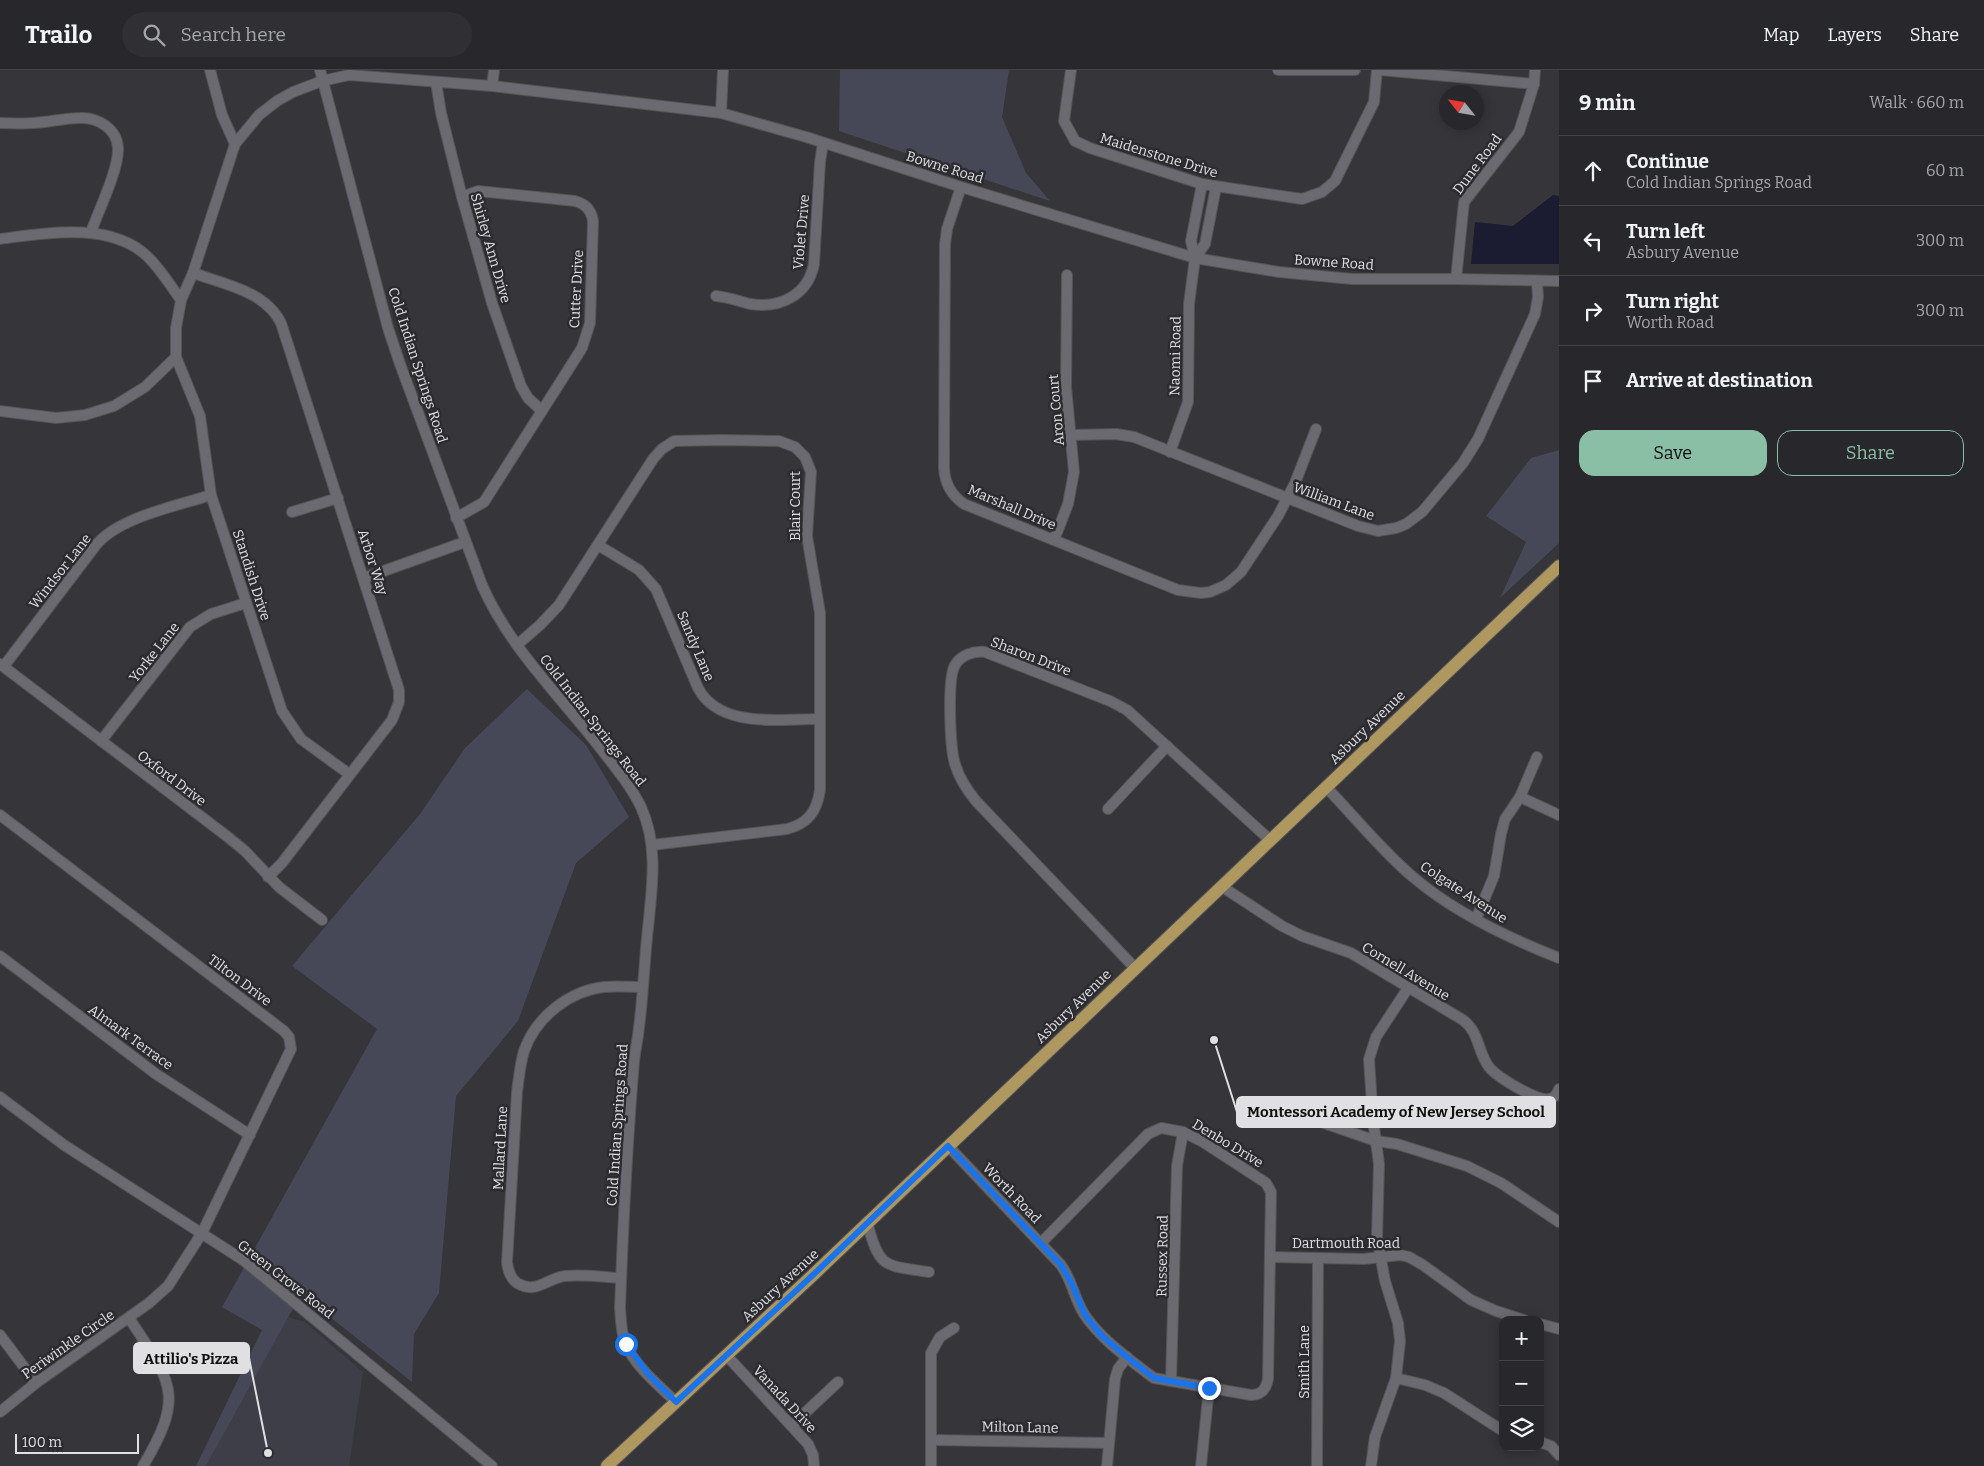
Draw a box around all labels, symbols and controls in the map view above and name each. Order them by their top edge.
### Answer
search box [122,12,472,57]
text: Trailo [25,21,92,49]
icon: search [140,21,168,49]
text: Search here [180,23,286,46]
text: Map [1763,24,1799,46]
text: Layers [1827,24,1882,46]
text: Share [1910,24,1959,46]
north arrow [1439,85,1484,130]
text: 9 min [1579,90,1635,116]
text: Walk · 660 m [1869,93,1964,112]
street label: Maidenstone Drive [1098,129,1220,181]
street label: Dune Road [1449,131,1506,198]
street label: Bowne Road [904,148,986,187]
text: Continue [1626,150,1709,173]
icon: ahead [1579,157,1607,185]
text: 60 m [1926,161,1964,180]
text: Cold Indian Springs Road [1626,173,1812,192]
street label: Shirley Ann Drive [467,191,514,305]
street label: Violet Drive [790,194,813,270]
text: Turn left [1626,220,1705,243]
icon: left [1579,227,1607,255]
text: 300 m [1916,231,1964,250]
text: Asbury Avenue [1626,243,1739,262]
street label: Cutter Drive [566,249,587,329]
street label: Bowne Road [1293,251,1374,274]
street label: Cold Indian Springs Road [384,285,451,445]
text: Turn right [1626,290,1719,313]
icon: right [1579,297,1607,325]
text: 300 m [1916,301,1964,320]
text: Worth Road [1626,313,1714,332]
street label: Naomi Road [1166,316,1185,396]
icon: arrive [1579,367,1607,395]
text: Arrive at destination [1626,369,1813,392]
street label: Aron Court [1045,373,1068,446]
button: Save [1579,430,1767,476]
button: Share [1777,430,1964,476]
street label: Blair Court [787,471,804,541]
street label: William Lane [1291,479,1377,524]
street label: Marshall Drive [965,481,1059,534]
street label: Standish Drive [229,527,274,623]
street label: Arbor Way [354,527,391,598]
street label: Windsor Lane [26,530,95,612]
street label: Sandy Lane [673,609,718,684]
street label: Yorke Lane [126,619,183,686]
street label: Sharon Drive [988,633,1073,680]
street label: Cold Indian Springs Road [536,651,649,790]
street label: Asbury Avenue [1326,687,1409,768]
street label: Oxford Drive [134,747,210,810]
street label: Colgate Avenue [1417,858,1511,927]
street label: Cornell Avenue [1359,939,1453,1004]
street label: Tilton Drive [205,951,275,1010]
street label: Asbury Avenue [1032,966,1115,1047]
street label: Almark Terrace [85,1001,176,1074]
street label: Cold Indian Springs Road [603,1043,632,1207]
callout: Montessori Academy of New Jersey School [1237,1097,1555,1127]
text: Montessori Academy of New Jersey School [1247,1103,1545,1121]
street label: Mallard Lane [490,1106,511,1190]
street label: Denbo Drive [1189,1116,1266,1171]
street label: Worth Road [979,1160,1044,1227]
street label: Russex Road [1153,1215,1172,1297]
street label: Dartmouth Road [1292,1235,1400,1252]
street label: Green Grove Road [234,1236,337,1322]
street label: Asbury Avenue [738,1245,822,1325]
street label: Periwinkle Circle [19,1306,118,1383]
map controls [1499,1316,1544,1451]
button: + [1499,1316,1544,1361]
street label: Smith Lane [1296,1325,1313,1399]
route start [615,1333,638,1356]
callout: Attilio's Pizza [134,1343,249,1373]
text: Attilio's Pizza [144,1350,239,1368]
button: − [1499,1361,1544,1406]
street label: Vanada Drive [749,1362,820,1437]
route end [1198,1377,1221,1400]
button: layers [1499,1406,1544,1451]
street label: Milton Lane [981,1418,1059,1437]
scale bar [15,1431,139,1454]
text: 100 m [22,1434,62,1451]

